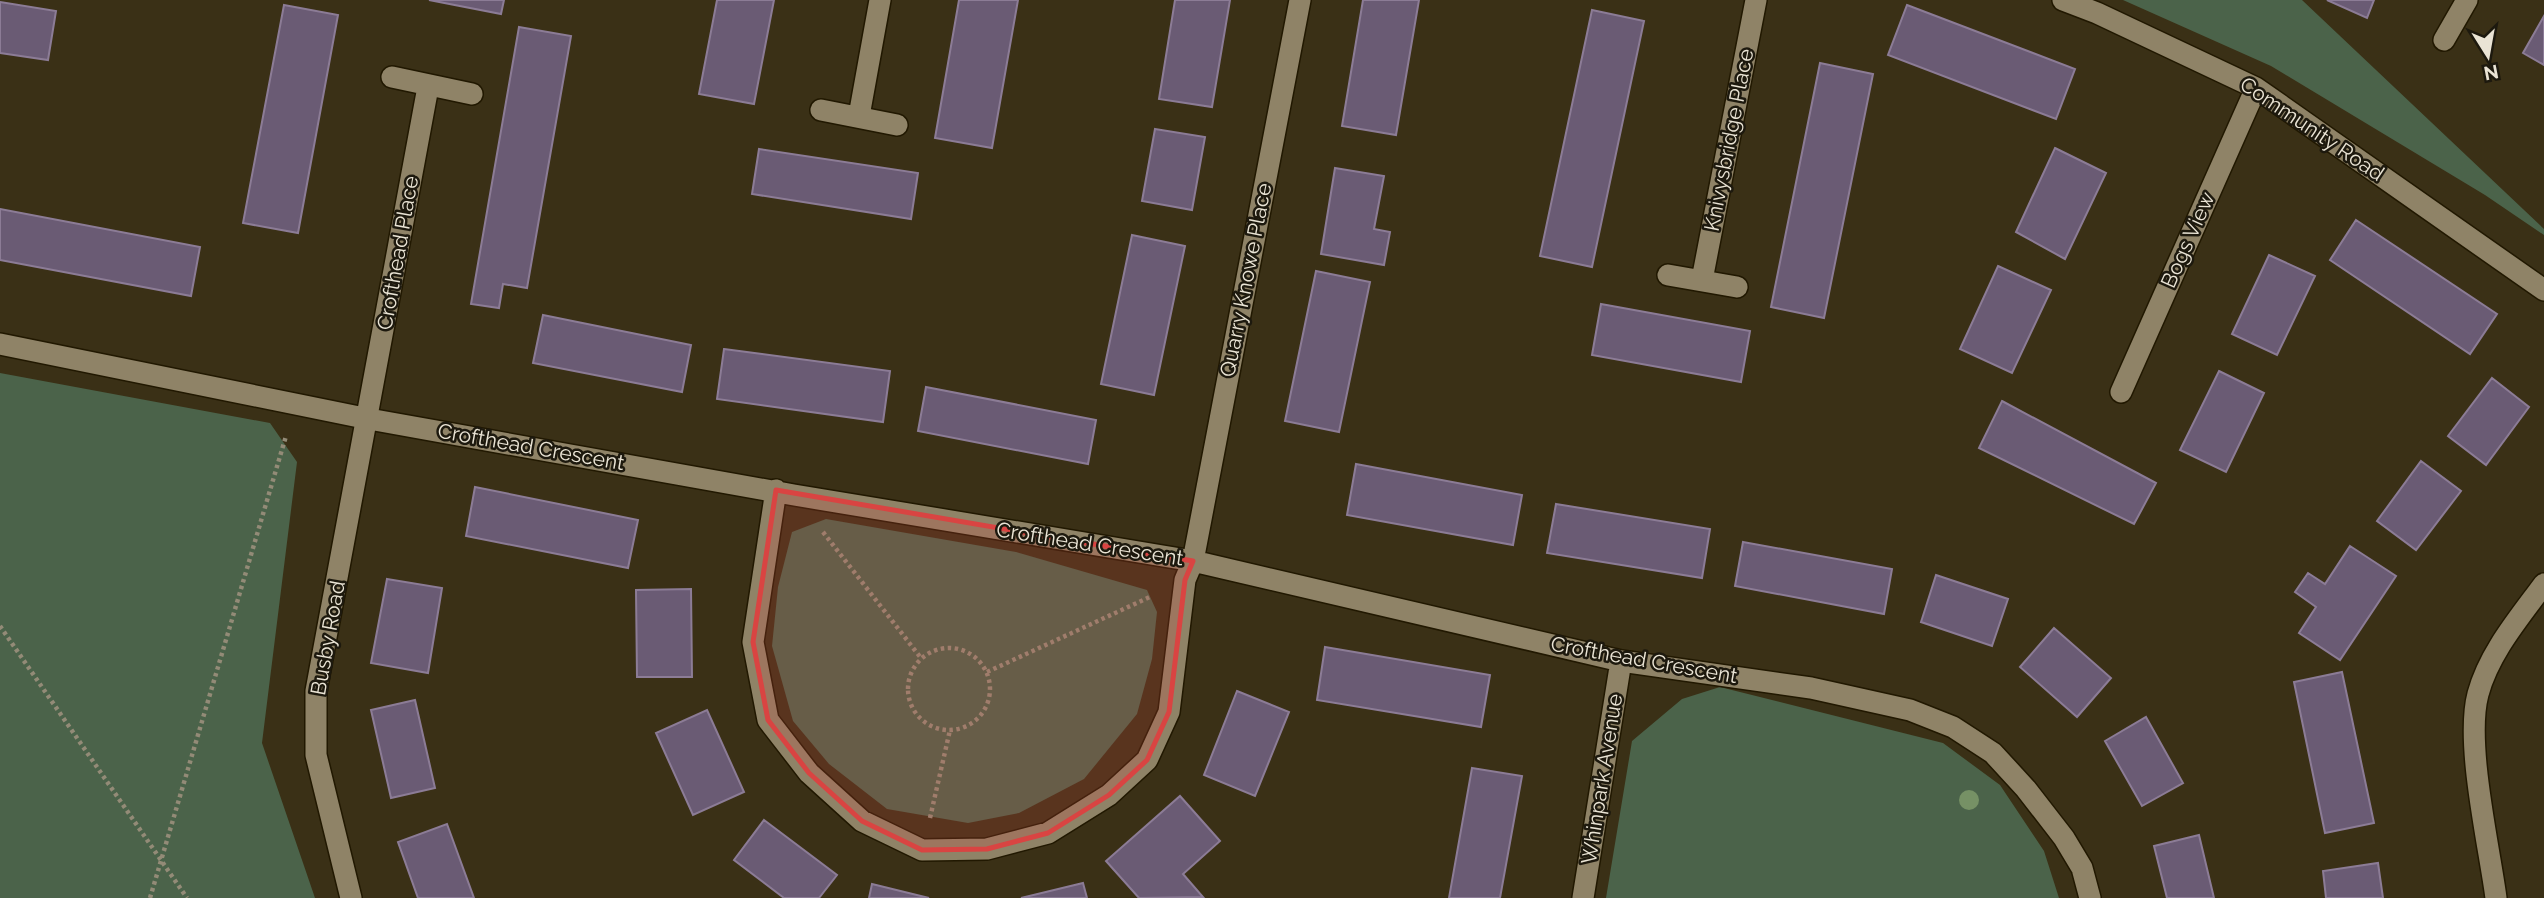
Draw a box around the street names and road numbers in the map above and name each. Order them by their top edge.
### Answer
street label: Knivysbridge Place [1699,47,1758,233]
street label: Community Road [2235,71,2389,186]
street label: Crofthead Place [372,174,423,332]
street label: Quarry Knowe Place [1214,181,1277,379]
street label: Bogs View [2155,188,2220,292]
street label: Crofthead Crescent [436,418,626,475]
street label: Crofthead Crescent [995,516,1185,571]
street label: Busby Road [305,579,350,697]
street label: Crofthead Crescent [1549,631,1739,688]
street label: Whinpark Avenue [1576,692,1627,866]

